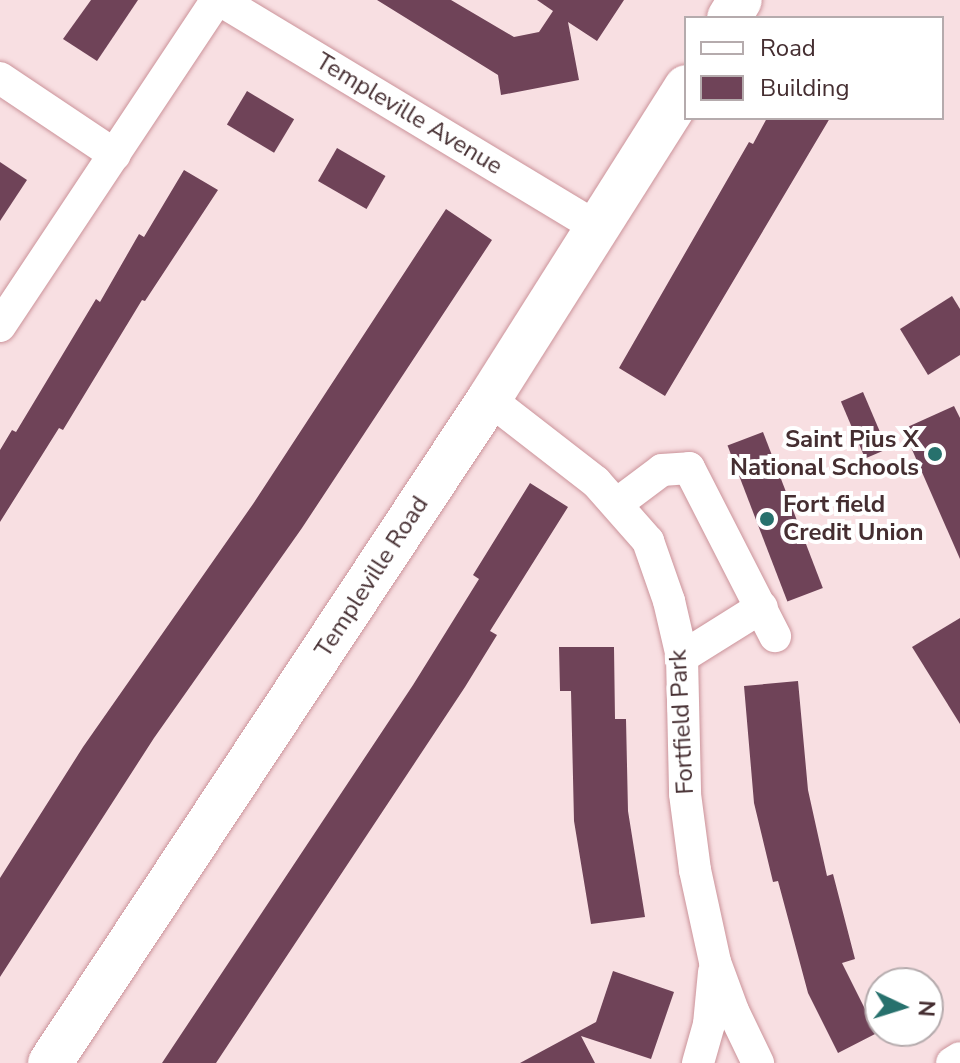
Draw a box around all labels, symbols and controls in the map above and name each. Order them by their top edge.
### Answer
legend [684,16,944,120]
text: Road [760,32,816,64]
street label: Templeville Avenue [311,47,507,181]
text: Building [760,72,850,104]
place label: Saint Pius X National Schools [730,426,919,482]
marker: Saint Pius X National Schools [926,445,944,463]
street label: Templeville Road [309,491,435,663]
place label: Fort field Credit Union [783,491,923,547]
marker: Fort field Credit Union [758,510,776,528]
street label: Fortfield Park [664,649,700,795]
north arrow [864,967,944,1047]
text: N [910,999,941,1018]

